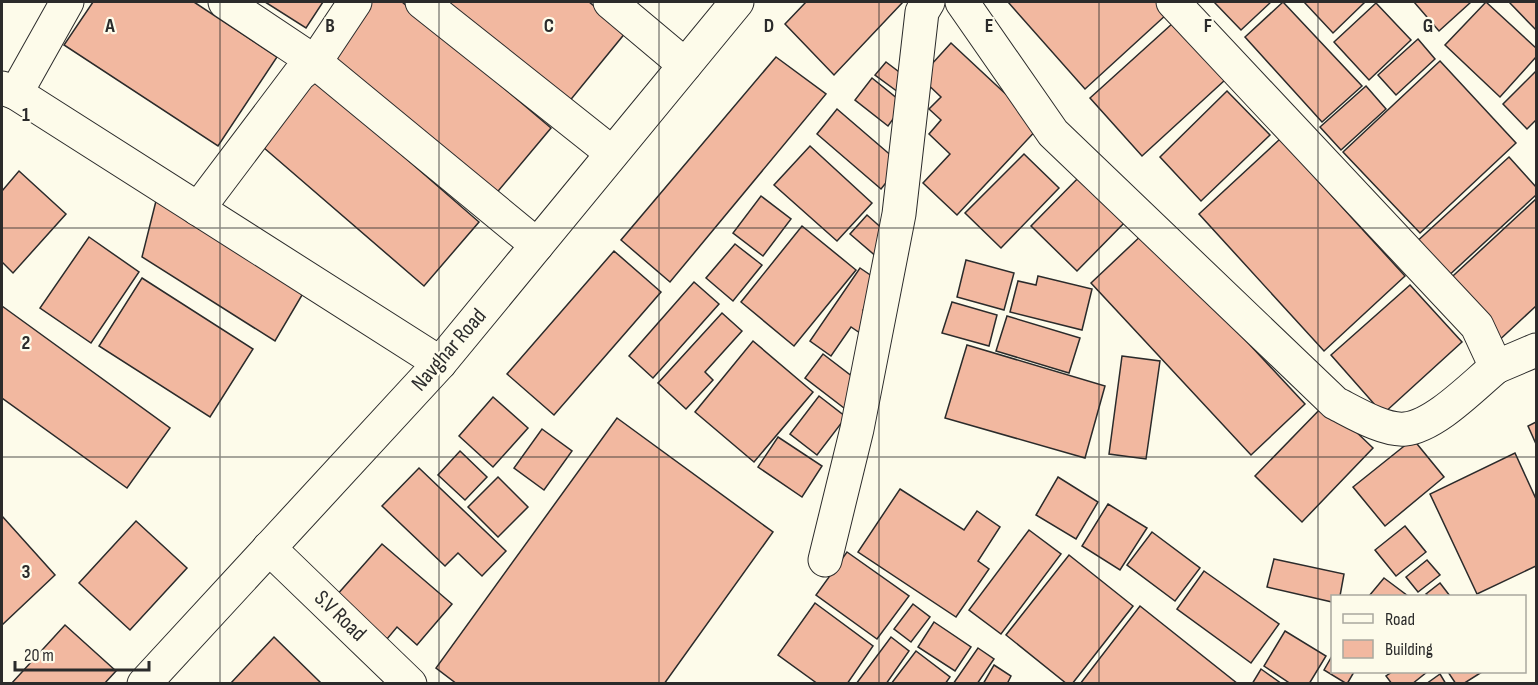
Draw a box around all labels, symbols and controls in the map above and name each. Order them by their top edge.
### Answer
text: A [104,14,115,38]
text: B [325,14,335,38]
text: C [544,14,554,38]
text: D [764,14,774,38]
text: E [985,14,993,38]
text: F [1204,14,1212,38]
text: G [1423,14,1433,38]
text: 1 [22,103,30,127]
street label: Navghar Road [406,303,492,397]
text: 2 [22,331,30,355]
text: 3 [22,560,31,584]
street label: S.V Road [308,585,372,647]
legend [1331,595,1526,673]
text: Road [1385,609,1415,630]
scale bar [15,634,148,672]
text: Building [1385,639,1433,660]
text: 20 m [24,645,54,666]

